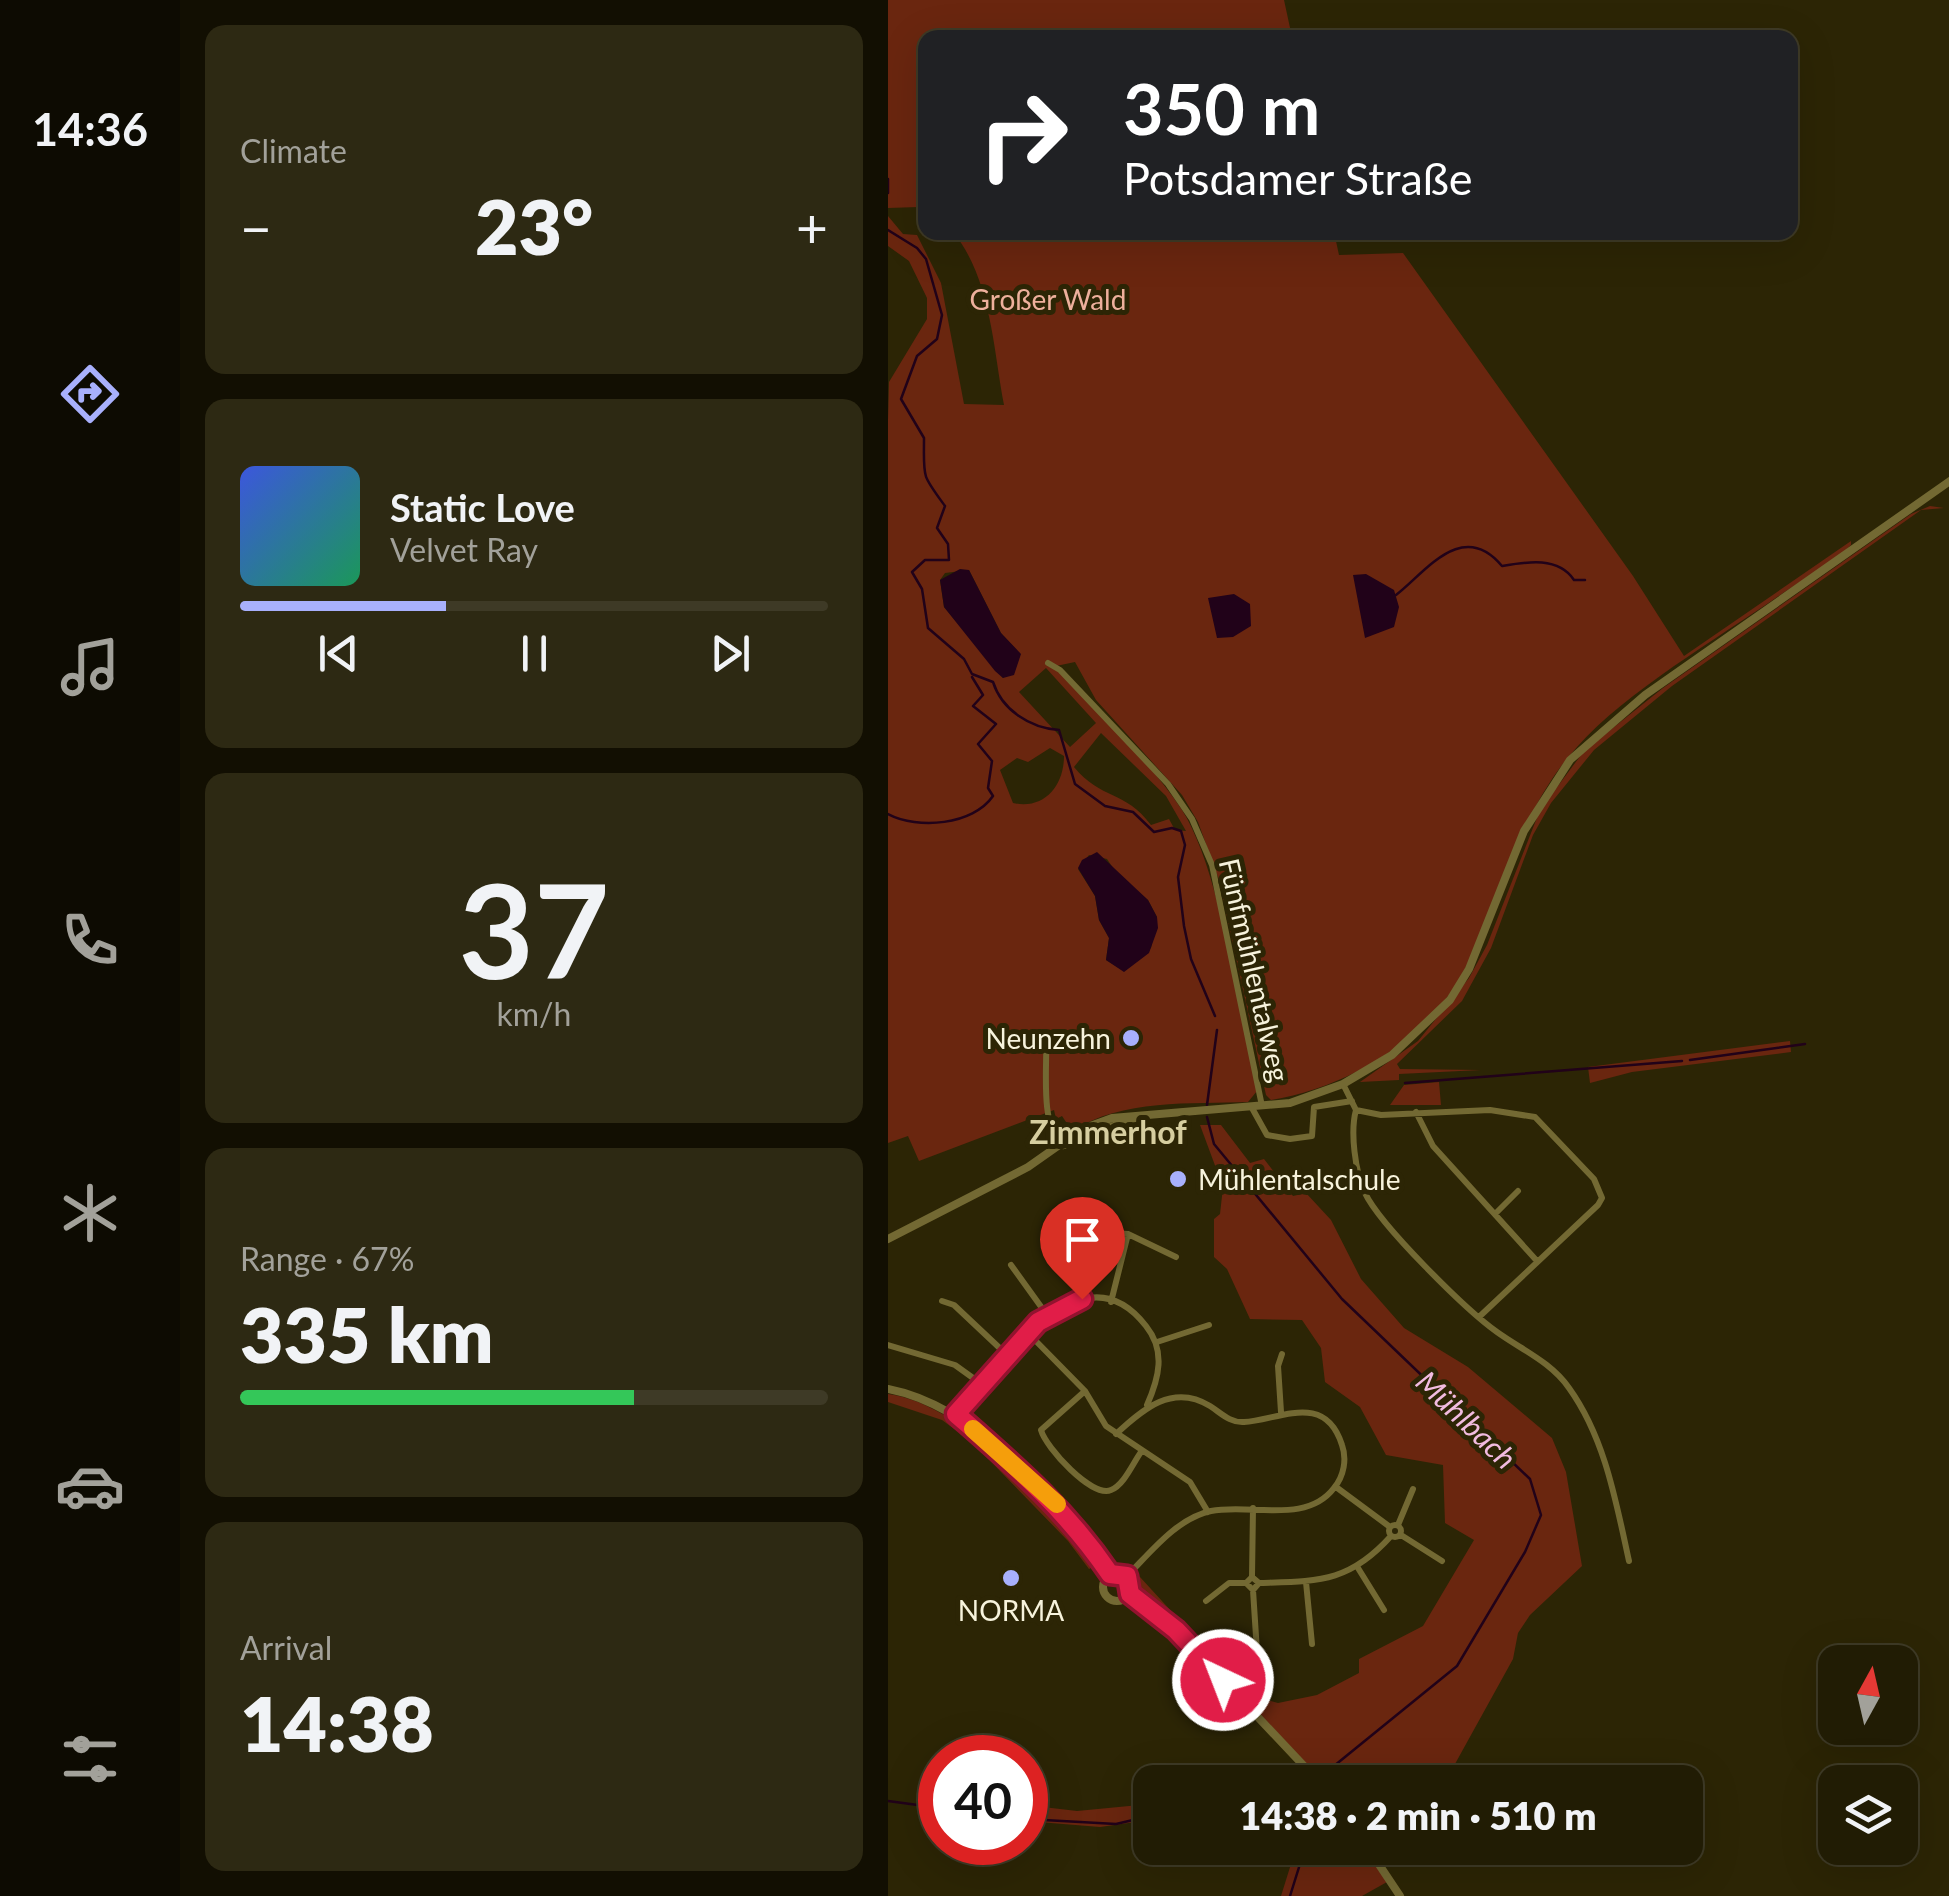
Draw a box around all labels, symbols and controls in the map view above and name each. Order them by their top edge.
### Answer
text: 350 m [1123,66,1320,150]
icon: right [958,70,1088,200]
text: 14:36 [32,102,148,156]
text: Climate [240,131,347,170]
text: Potsdamer Straße [1123,151,1473,205]
text: 23° [475,181,593,271]
text: − [240,194,272,260]
text: + [796,194,828,260]
park label: Großer Wald [970,282,1126,316]
icon: directions [55,359,125,429]
text: Static Love [390,484,575,530]
text: Velvet Ray [390,530,538,569]
icon: previous [311,626,366,681]
icon: pause [507,626,562,681]
icon: next [703,626,758,681]
icon: music [55,632,125,702]
text: 37 [459,851,609,1007]
street label: Fünfmühlentalweg [1213,855,1297,1085]
icon: phone [55,905,125,975]
text: km/h [497,994,571,1033]
place label: Neunzehn [986,1021,1111,1055]
marker: Neunzehn [1120,1027,1142,1049]
district label: Zimmerhof [1029,1112,1187,1151]
place label: Mühlentalschule [1198,1162,1400,1196]
marker: Mühlentalschule [1167,1168,1189,1190]
icon: climate [55,1178,125,1248]
pin [1040,1197,1125,1300]
icon: arrive [1055,1212,1110,1267]
text: Range · 67% [240,1239,414,1278]
text: 335 km [240,1289,494,1379]
water label: Mühlbach [1410,1363,1524,1475]
icon: car [55,1451,125,1521]
marker: NORMA [1000,1567,1022,1589]
place label: NORMA [958,1593,1064,1627]
text: Arrival [240,1628,332,1667]
position arrow [1171,1628,1275,1732]
north arrow [1818,1645,1918,1745]
map controls [1818,1645,1918,1865]
text: 14:38 [240,1678,434,1768]
icon: filters [55,1724,125,1794]
speed limit sign: 40 [918,1735,1048,1865]
button: layers [1818,1765,1918,1865]
text: 14:38 · 2 min · 510 m [1239,1792,1597,1838]

